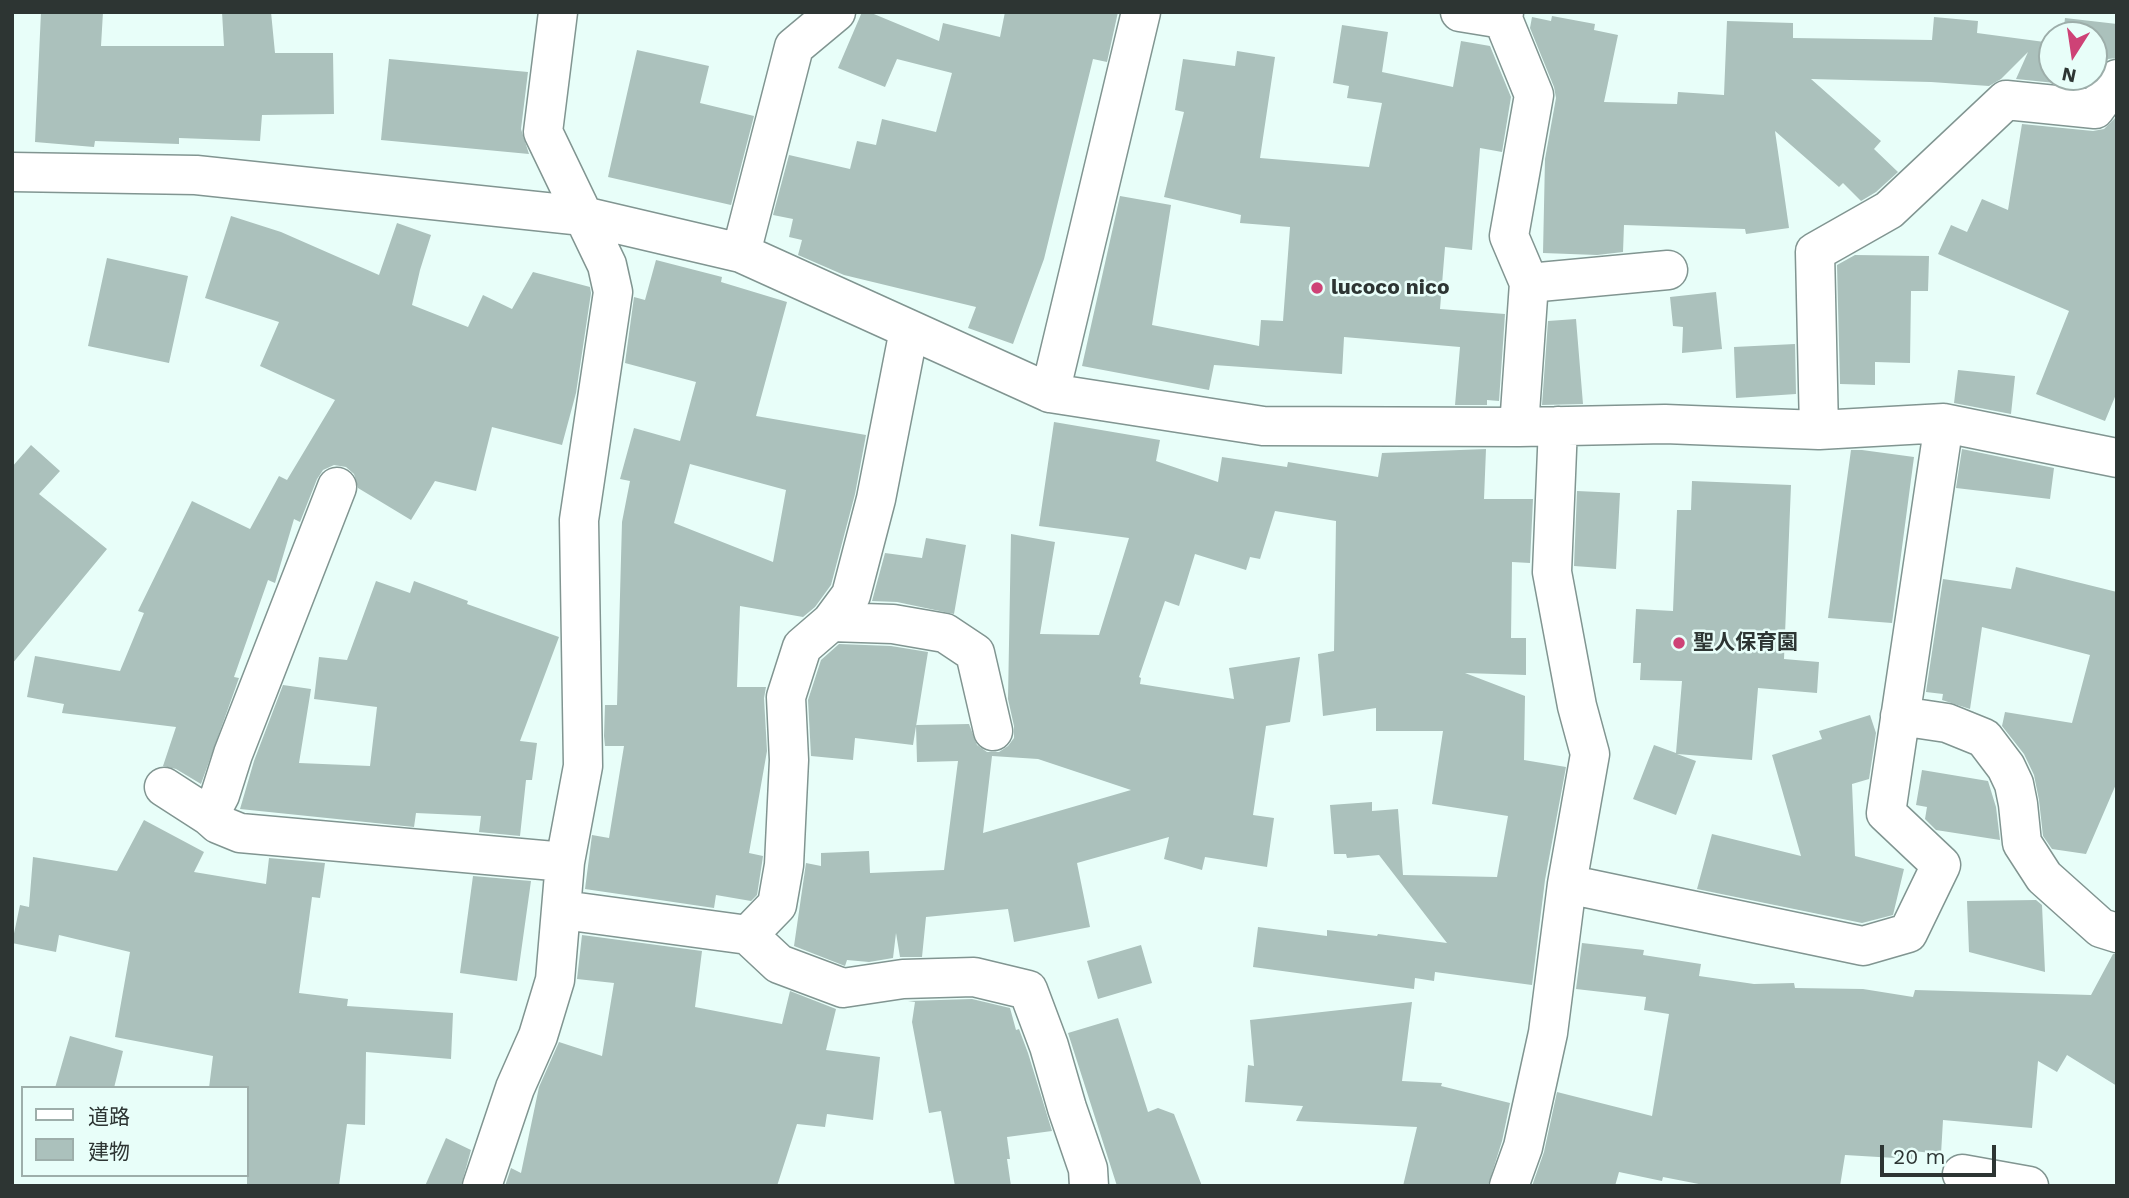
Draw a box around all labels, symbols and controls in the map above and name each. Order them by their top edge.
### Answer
north arrow [2038,21,2108,91]
text: N [2060,62,2078,88]
place label: lucoco nico [1331,275,1449,301]
marker: lucoco nico [1309,280,1325,296]
place label: 聖人保育園 [1693,630,1798,656]
marker: 聖人保育園 [1671,635,1687,651]
legend [21,1086,248,1177]
text: 道路 [88,1104,130,1129]
scale bar [1884,1132,2000,1176]
text: 建物 [88,1139,130,1164]
text: 20 m [1893,1144,1945,1169]

